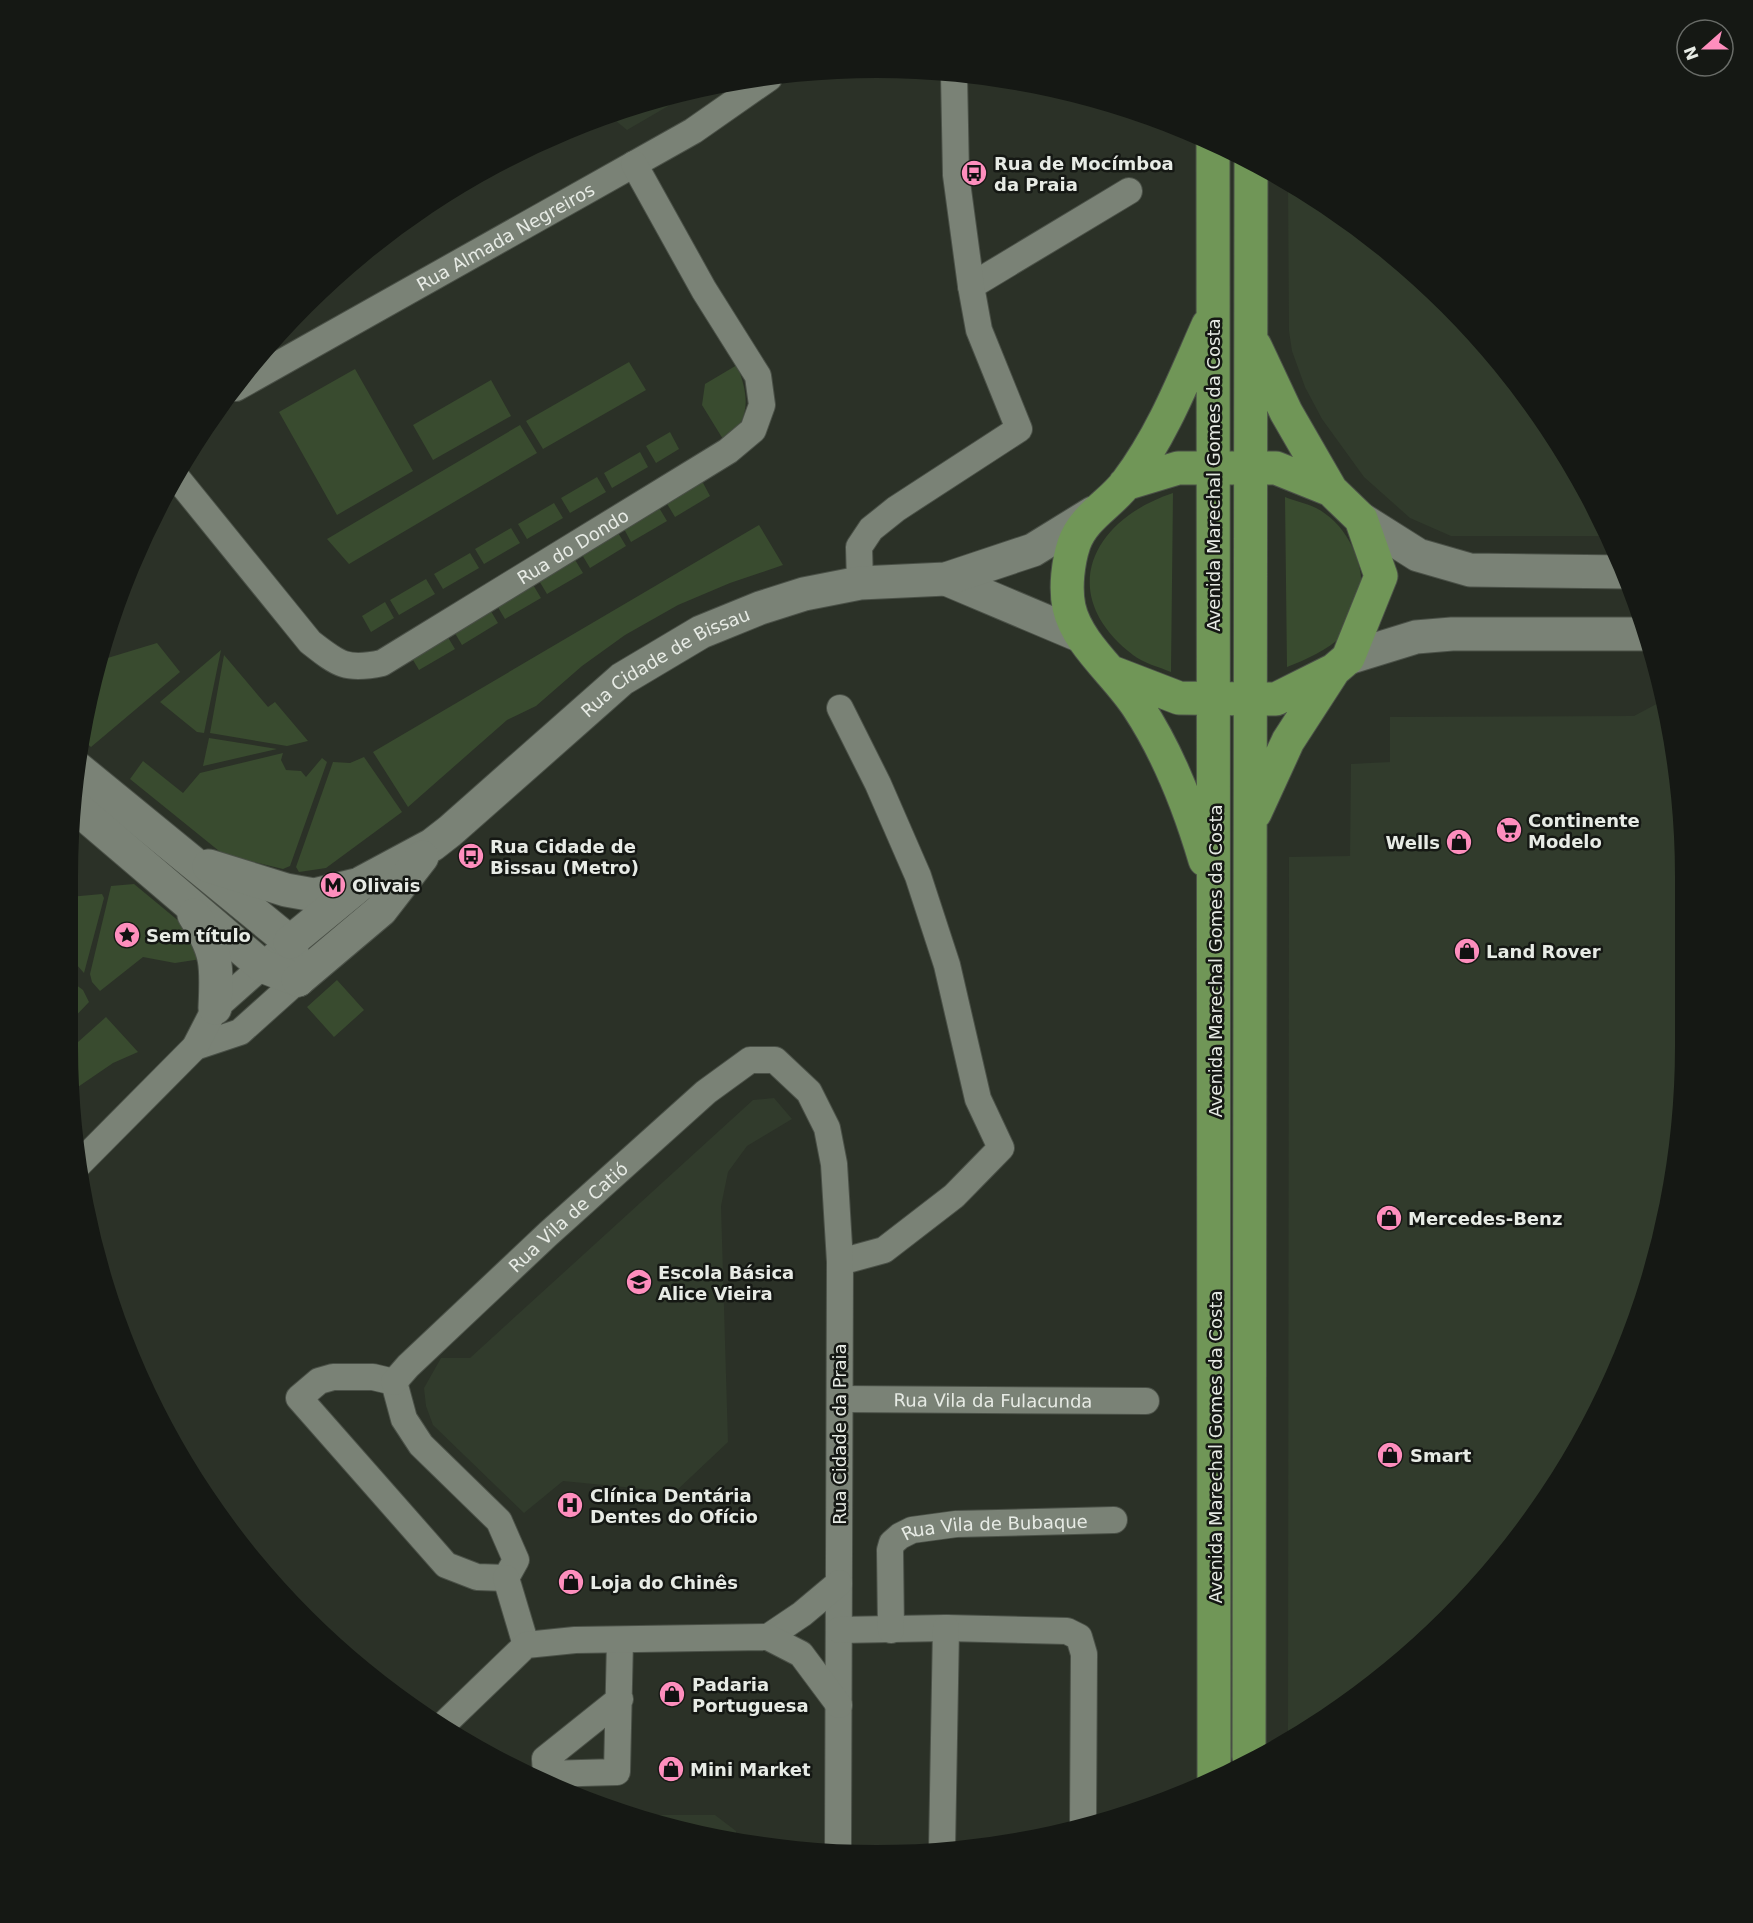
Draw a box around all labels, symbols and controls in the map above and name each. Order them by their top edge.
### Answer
north arrow [1675,18,1735,78]
text: N [1680,44,1703,63]
place label: Rua de Mocímboa da Praia [994,153,1174,195]
bus stop icon: Rua de Mocímboa da Praia [959,158,989,188]
street label: Rua Almada Negreiros [413,178,598,295]
street label: Avenida Marechal Gomes da Costa [1203,318,1224,632]
street label: Rua do Dondo [513,504,632,588]
street label: Rua Cidade de Bissau [576,603,753,721]
street label: Avenida Marechal Gomes da Costa [1205,804,1226,1118]
place label: Continente Modelo [1528,810,1640,852]
supermarket icon: Continente Modelo [1494,815,1524,845]
shop icon: Wells [1444,827,1474,857]
place label: Wells [1386,832,1440,853]
place label: Rua Cidade de Bissau (Metro) [490,836,639,878]
bus stop icon: Rua Cidade de Bissau (Metro) [456,841,486,871]
metro station icon: Olivais [318,870,348,900]
place label: Olivais [352,875,420,896]
place icon: Sem título [112,920,142,950]
place label: Sem título [146,925,251,946]
shop icon: Land Rover [1452,936,1482,966]
place label: Land Rover [1486,941,1601,962]
street label: Rua Vila de Catió [504,1157,632,1276]
shop icon: Mercedes-Benz [1374,1203,1404,1233]
place label: Mercedes-Benz [1408,1208,1562,1229]
place label: Escola Básica Alice Vieira [658,1262,794,1304]
school or university icon: Escola Básica Alice Vieira [624,1267,654,1297]
street label: Avenida Marechal Gomes da Costa [1205,1290,1226,1604]
street label: Rua Cidade da Praia [829,1343,850,1525]
street label: Rua Vila da Fulacunda [893,1389,1093,1411]
shop icon: Smart [1375,1440,1405,1470]
place label: Smart [1410,1445,1472,1466]
place label: Clínica Dentária Dentes do Ofício [590,1485,758,1527]
hospital icon: Clínica Dentária Dentes do Ofício [555,1490,585,1520]
street label: Rua Vila de Bubaque [898,1510,1088,1544]
shop icon: Loja do Chinês [556,1567,586,1597]
place label: Loja do Chinês [590,1572,738,1593]
place label: Padaria Portuguesa [692,1674,809,1716]
shop icon: Padaria Portuguesa [657,1679,687,1709]
shop icon: Mini Market [656,1754,686,1784]
place label: Mini Market [690,1759,811,1780]

